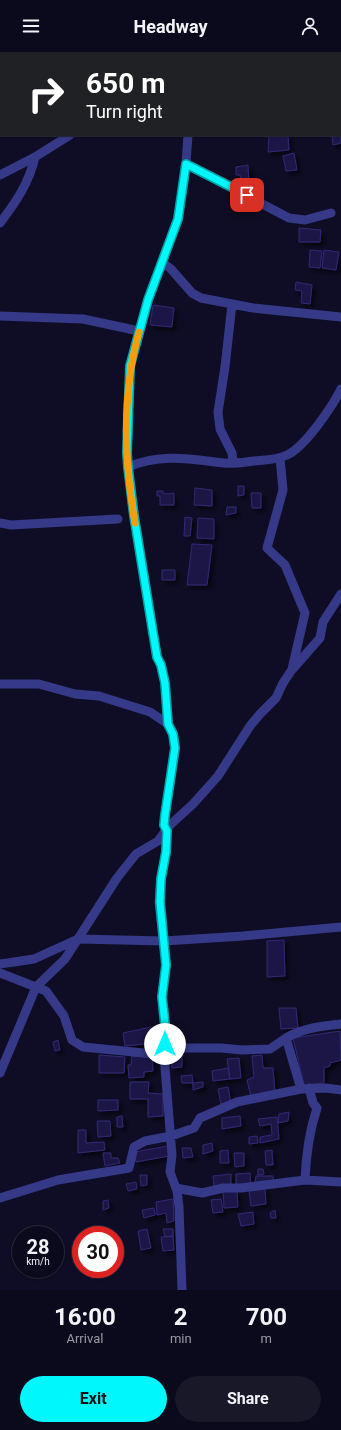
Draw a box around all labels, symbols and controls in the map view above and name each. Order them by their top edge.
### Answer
icon: menu [20,15,42,37]
icon: person [299,15,321,37]
text: Headway [134,16,207,37]
text: 650 m [86,67,165,100]
icon: right [20,68,72,120]
text: Turn right [86,101,163,122]
pin [230,178,264,212]
icon: arrive [236,184,258,206]
position arrow [144,1023,186,1065]
speed limit sign: 30 [72,1226,124,1278]
text: 28 [27,1235,49,1259]
text: km/h [26,1256,50,1267]
text: 16:00 [54,1303,116,1331]
text: 2 [174,1303,188,1331]
text: 700 [246,1303,287,1331]
text: Arrival [66,1331,103,1346]
text: min [170,1331,192,1346]
text: m [261,1331,272,1346]
button: Exit [20,1376,167,1422]
button: Share [175,1376,321,1422]

